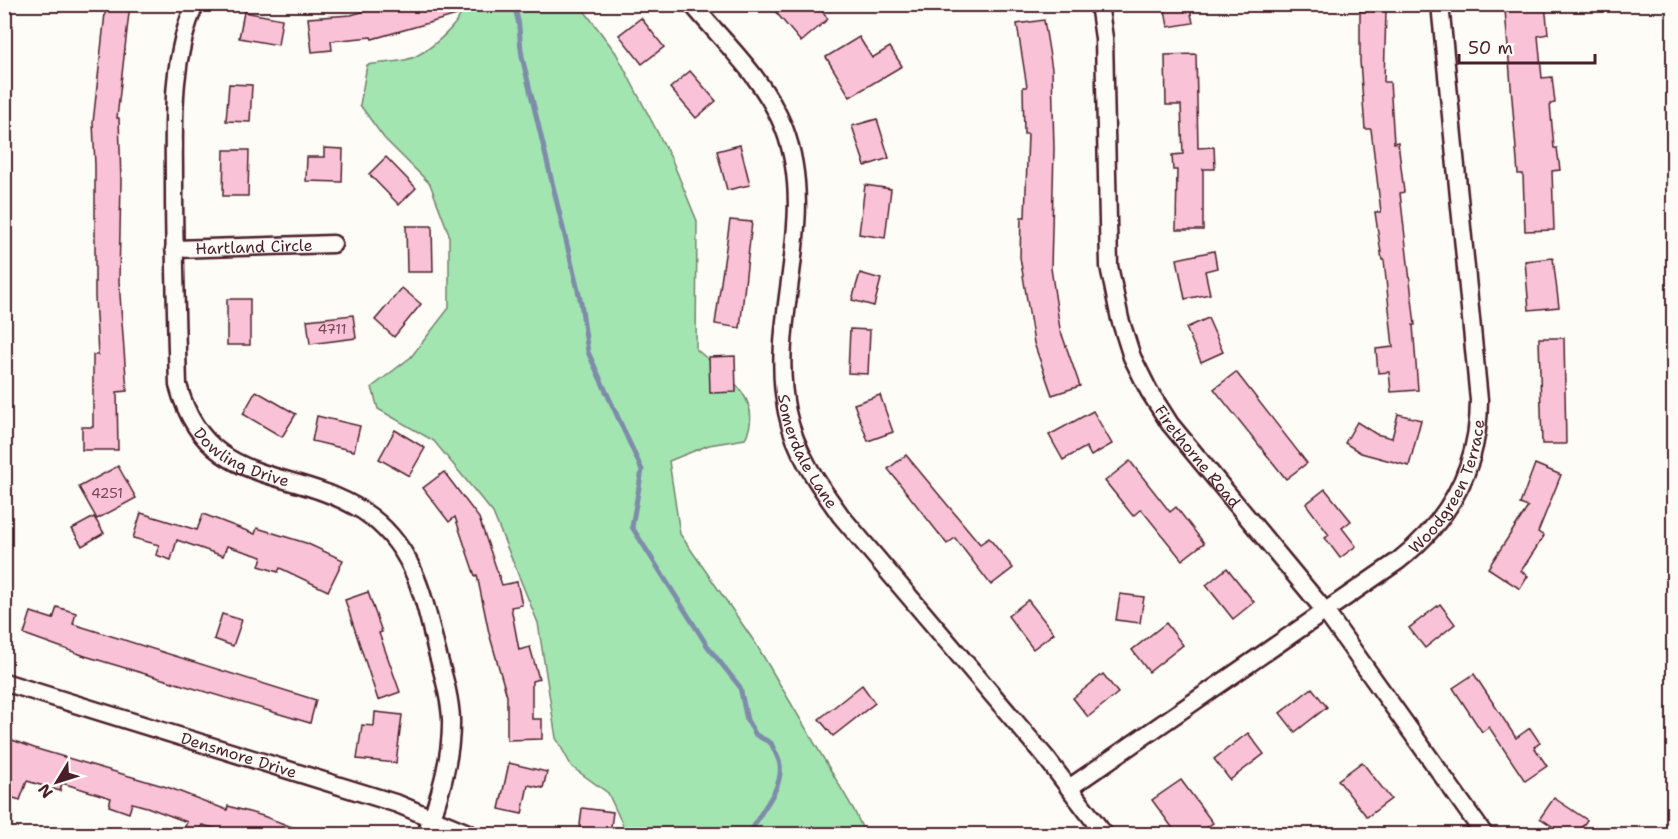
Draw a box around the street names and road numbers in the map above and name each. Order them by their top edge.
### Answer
street label: Hartland Circle [195,235,313,259]
street label: Somerdale Lane [773,393,842,513]
street label: Firethorne Road [1150,401,1245,512]
street label: Woodgreen Terrace [1404,418,1489,558]
street label: Dowling Drive [189,423,292,492]
street label: Densmore Drive [178,727,299,783]

